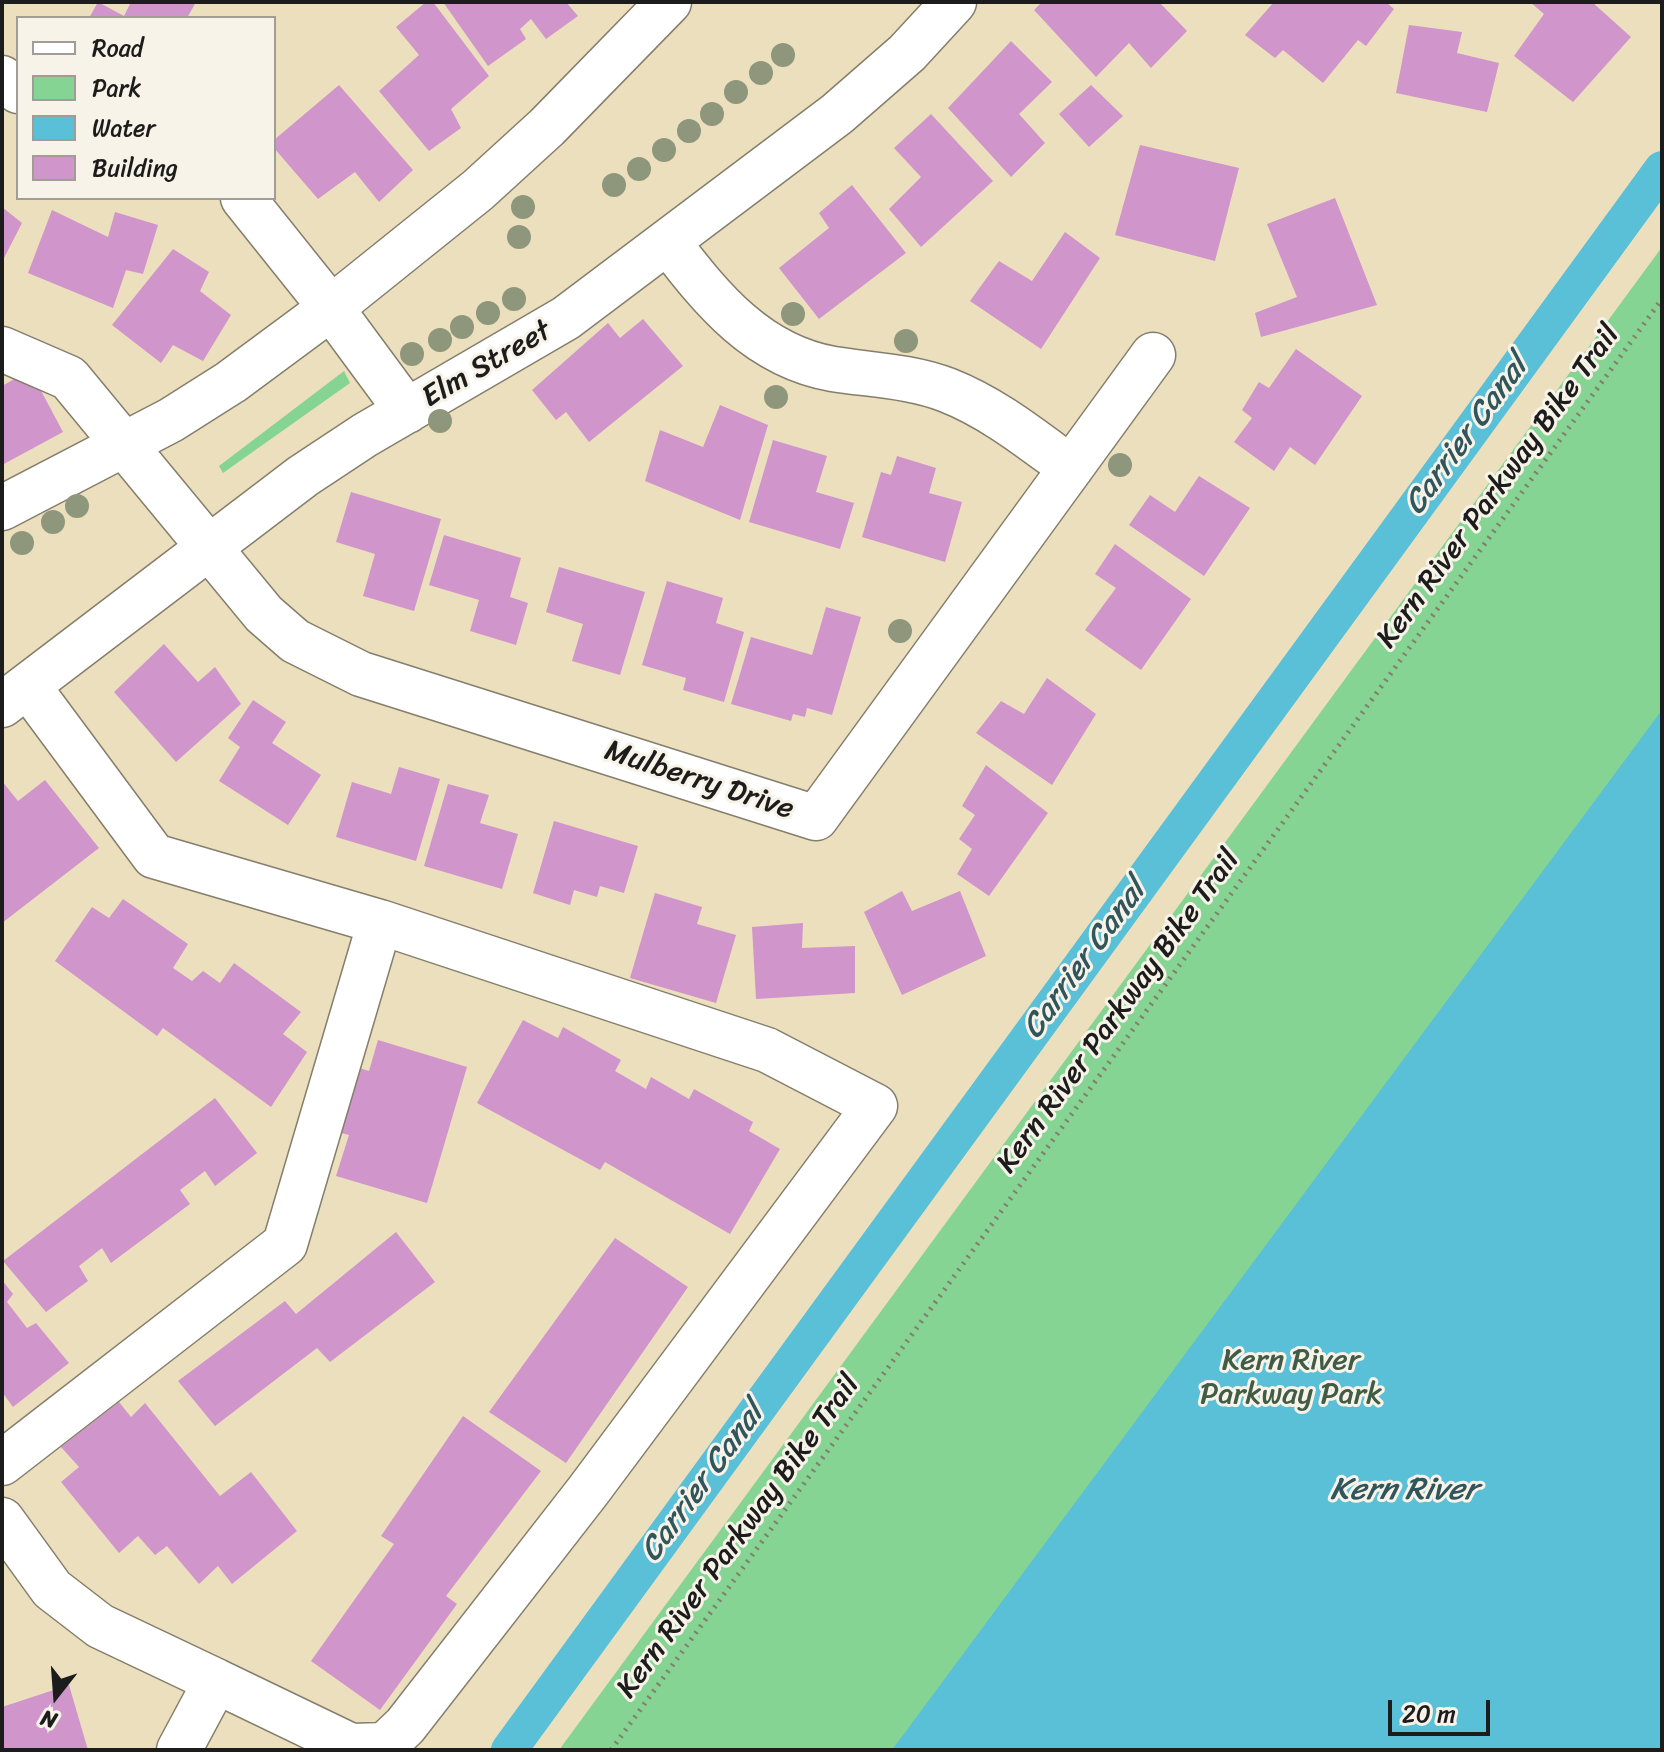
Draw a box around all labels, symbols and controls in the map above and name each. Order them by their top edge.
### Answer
legend [16,16,276,200]
text: Road [92,27,143,69]
text: Park [92,67,141,109]
text: Water [92,107,155,149]
text: Building [92,147,178,189]
street label: Elm Street [416,314,558,416]
street label: Kern River Parkway Bike Trail [1370,318,1628,656]
water label: Carrier Canal [1397,349,1537,523]
street label: Mulberry Drive [600,734,798,828]
street label: Kern River Parkway Bike Trail [990,843,1248,1181]
water label: Carrier Canal [1015,873,1155,1047]
park label: Kern River Parkway Park [1200,1343,1382,1414]
street label: Kern River Parkway Bike Trail [610,1368,868,1706]
water label: Carrier Canal [633,1396,773,1570]
water label: Kern River [1330,1472,1478,1510]
north arrow [16,1656,96,1736]
scale bar [1392,1684,1494,1734]
text: 20 m [1402,1693,1456,1735]
text: N [36,1699,62,1740]

